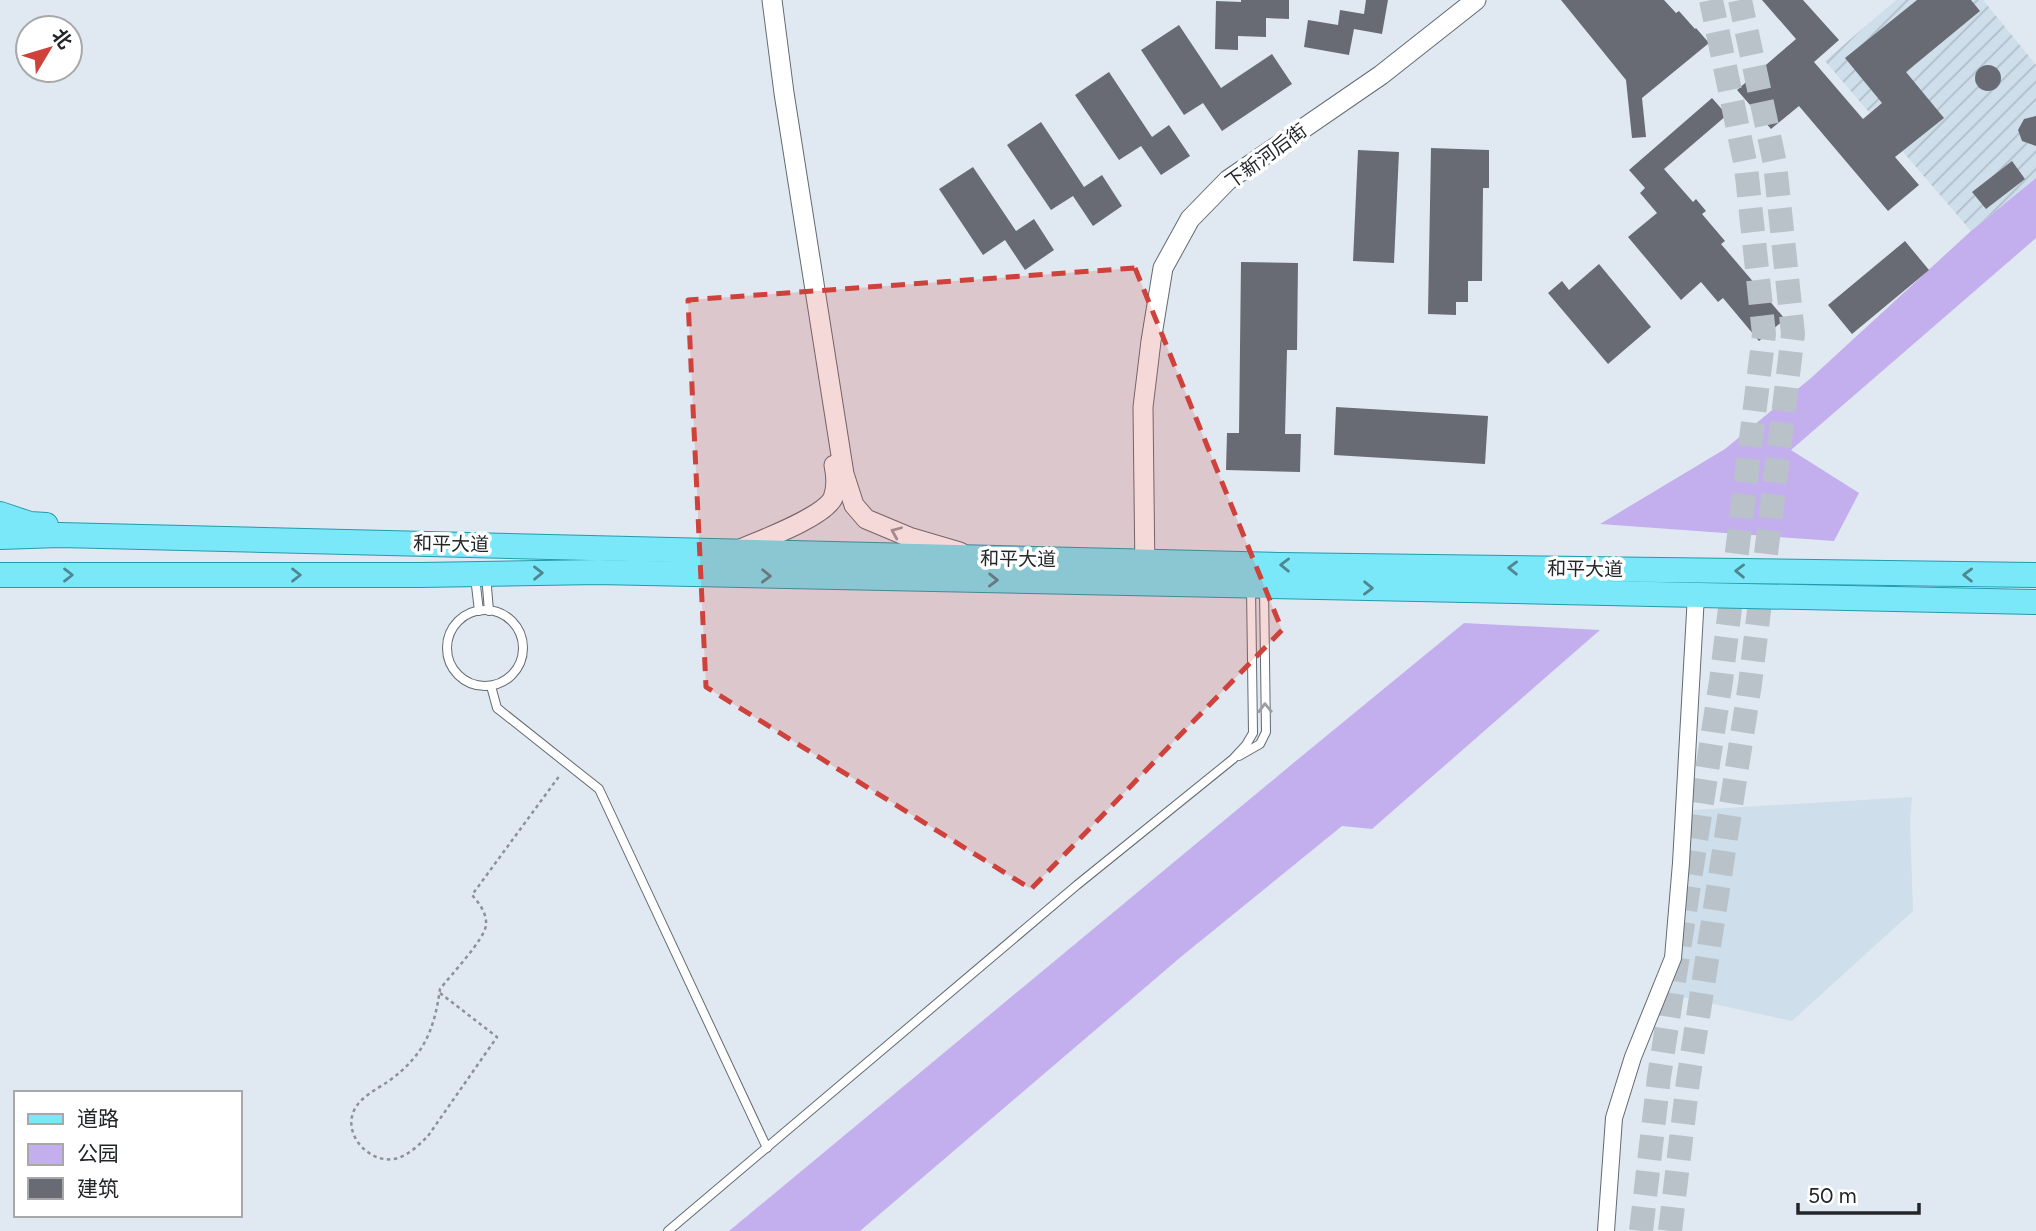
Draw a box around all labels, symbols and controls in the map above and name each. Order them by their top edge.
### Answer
north arrow [14,14,84,84]
text: 北 [47,24,77,53]
street label: 下新河后街 [1221,119,1311,193]
one-way arrow [891,526,903,540]
street label: 和平大道 [413,532,489,556]
street label: 和平大道 [980,547,1056,571]
one-way arrow [1280,557,1290,573]
street label: 和平大道 [1547,557,1623,581]
one-way arrow [1507,561,1518,576]
one-way arrow [1735,564,1746,579]
one-way arrow [534,565,544,581]
one-way arrow [63,567,74,583]
one-way arrow [291,567,301,583]
one-way arrow [1962,567,1973,582]
one-way arrow [761,568,772,583]
one-way arrow [988,573,999,588]
one-way arrow [1363,580,1373,596]
one-way arrow [1257,702,1273,712]
legend [14,1091,242,1217]
text: 道路 [77,1106,119,1131]
text: 公园 [77,1141,119,1166]
scale bar [1798,1172,1919,1216]
text: 建筑 [77,1176,119,1201]
text: 50 m [1808,1183,1857,1208]

